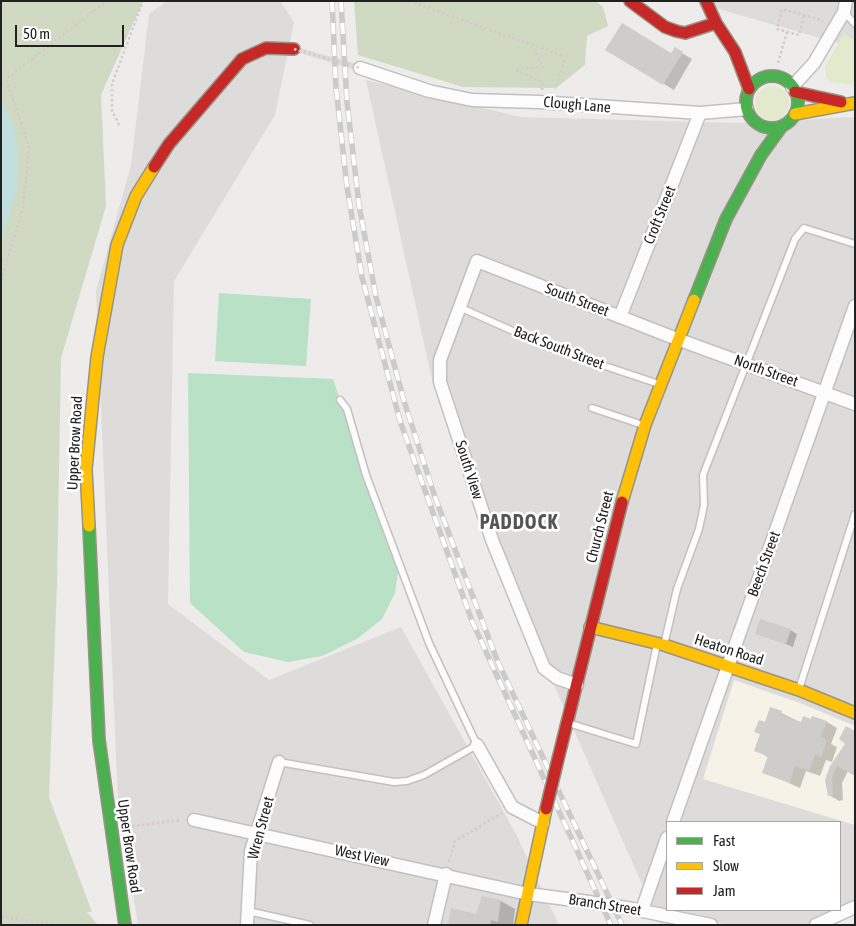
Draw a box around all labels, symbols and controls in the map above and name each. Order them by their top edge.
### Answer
scale bar [18,15,126,47]
text: 50 m [23,25,50,42]
street label: Clough Lane [543,93,611,117]
street label: Croft Street [640,183,680,247]
street label: South Street [542,280,612,320]
street label: Back South Street [511,322,607,374]
street label: North Street [732,351,800,391]
street label: Upper Brow Road [64,395,86,491]
street label: South View [451,438,487,502]
street label: Church Street [582,489,618,565]
district label: PADDOCK [479,511,559,535]
street label: Beech Street [744,529,784,599]
street label: Heaton Road [692,630,766,670]
street label: Wren Street [244,795,278,861]
street label: Upper Brow Road [114,798,144,894]
legend [666,821,841,911]
text: Fast [713,832,735,849]
street label: West View [333,841,391,871]
text: Slow [713,857,739,874]
text: Jam [713,882,736,899]
street label: Branch Street [567,890,643,920]

